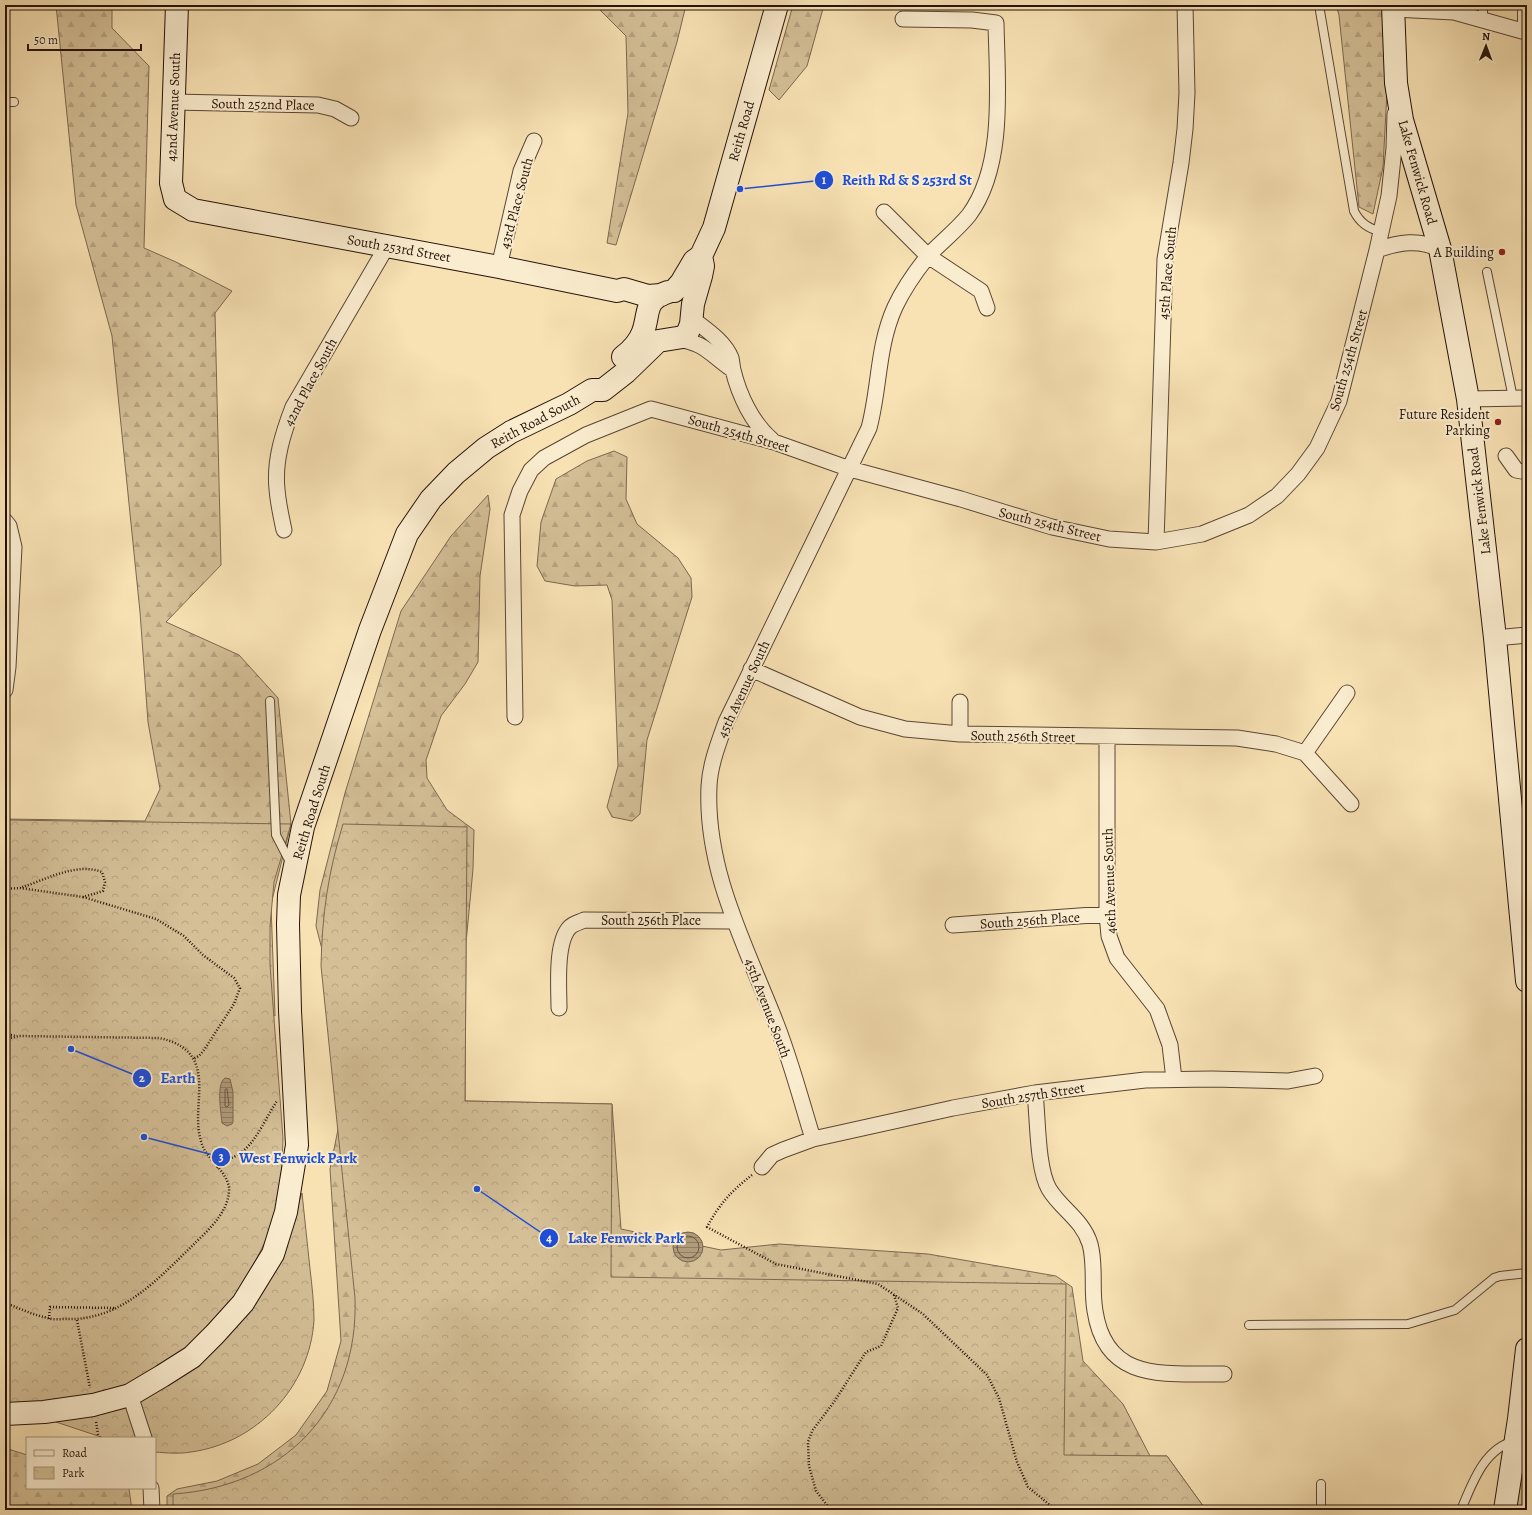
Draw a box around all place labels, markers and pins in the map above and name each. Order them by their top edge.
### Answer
callout: Reith Rd & S 253rd St [814,167,980,194]
place label: A Building [1433,243,1494,262]
marker: A Building [1497,247,1507,257]
place label: Future Resident Parking [1399,405,1490,440]
marker: Future Resident Parking [1493,417,1503,427]
callout: Earth [132,1065,204,1092]
callout: West Fenwick Park [211,1144,365,1171]
callout: Lake Fenwick Park [539,1224,692,1251]

